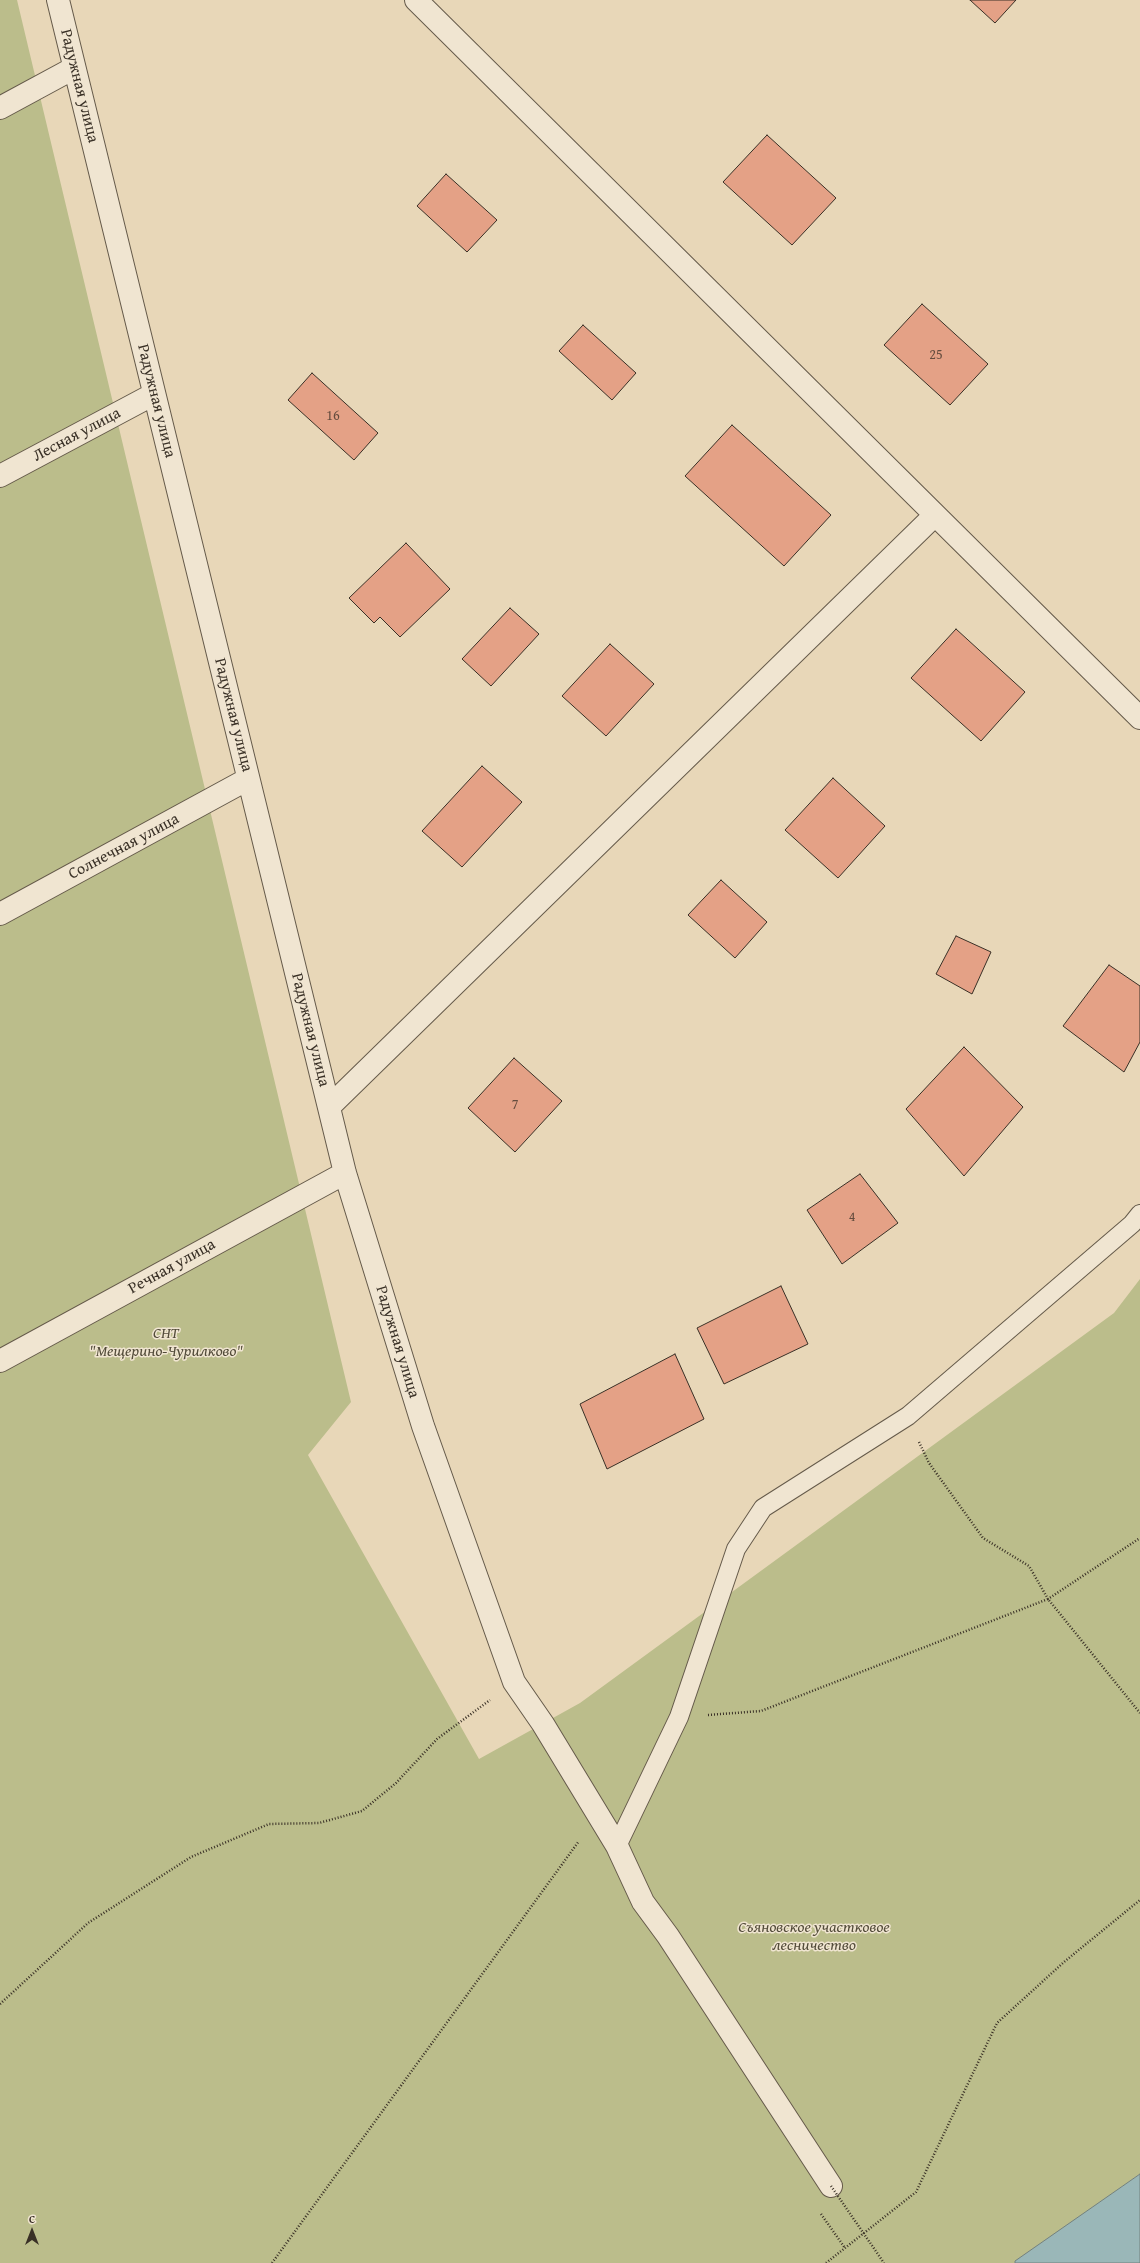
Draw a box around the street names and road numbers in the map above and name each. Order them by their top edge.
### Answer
street label: Радужная улица [56,27,102,145]
street label: Радужная улица [133,342,179,460]
street label: Лесная улица [30,404,124,466]
street label: Радужная улица [210,656,256,774]
street label: Солнечная улица [65,810,183,884]
street label: Радужная улица [287,971,333,1089]
street label: Речная улица [125,1235,219,1299]
street label: Радужная улица [371,1283,423,1401]

